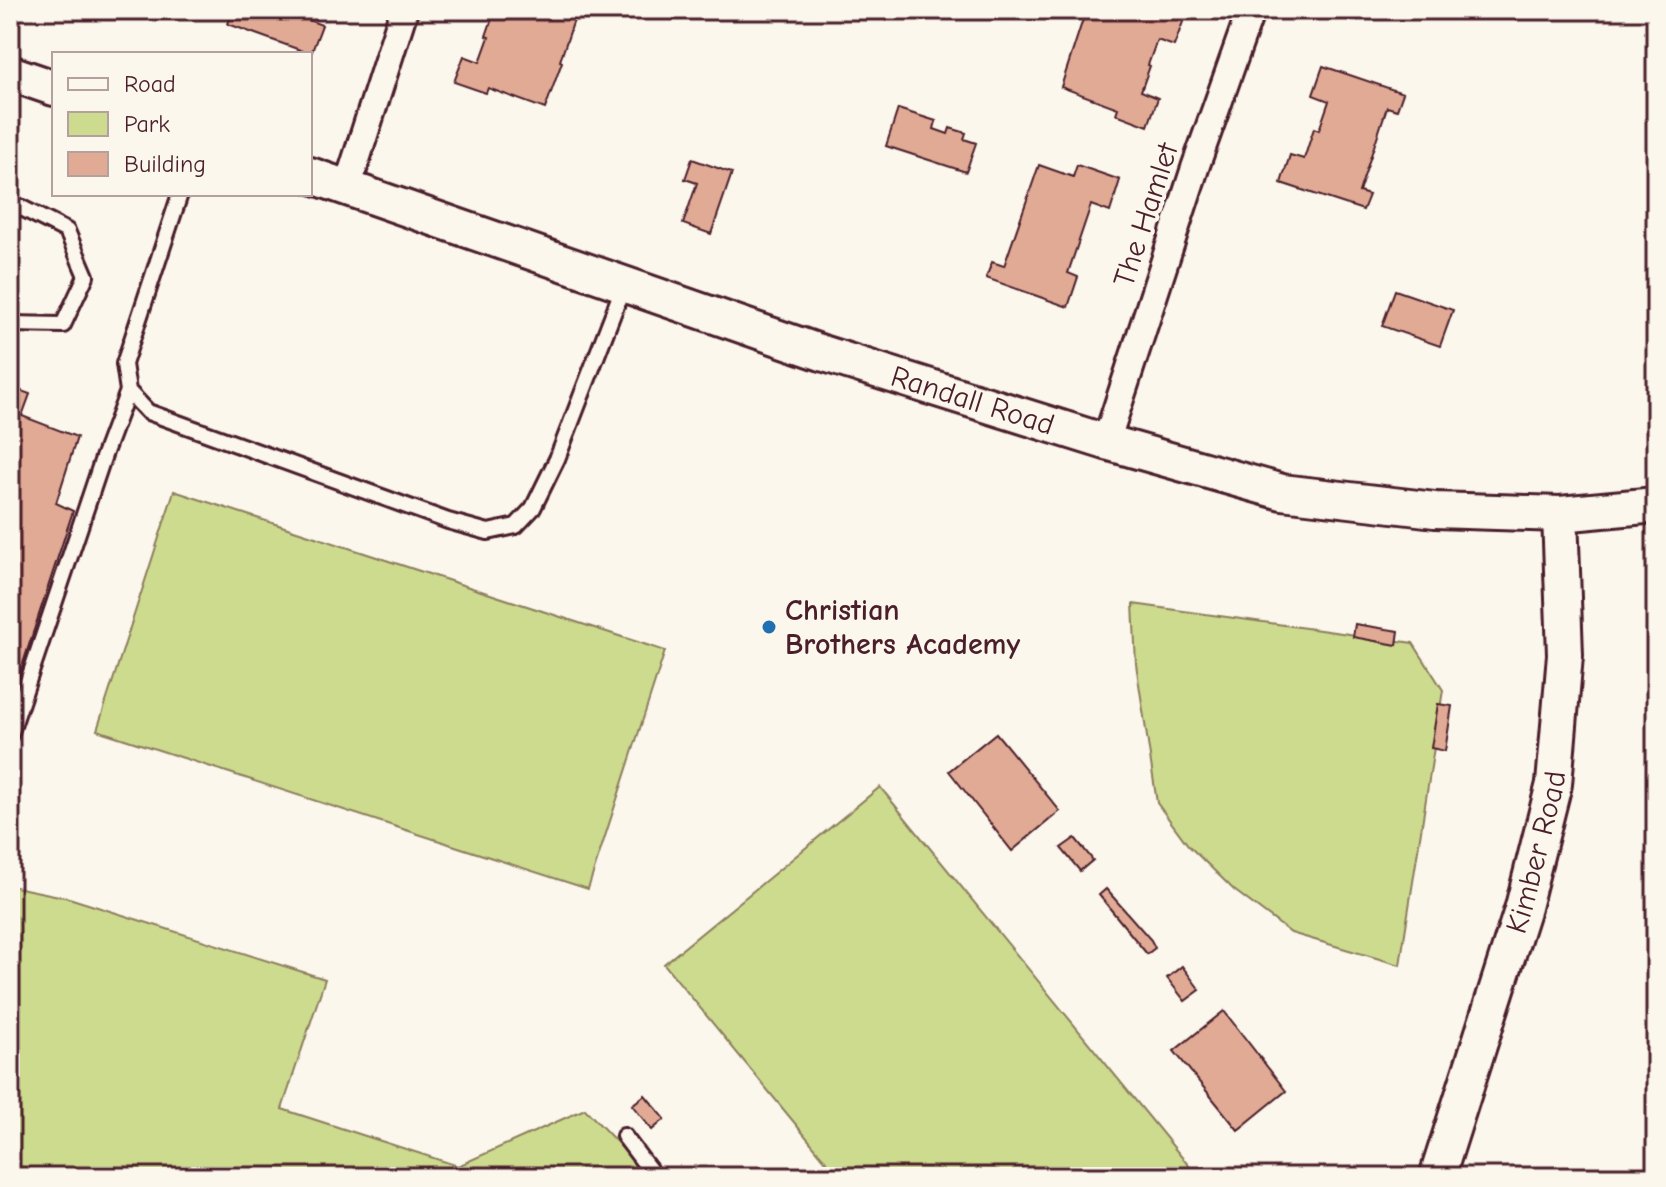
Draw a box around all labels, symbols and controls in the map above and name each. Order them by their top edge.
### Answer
legend [52,52,312,196]
text: Road [124,70,176,98]
text: Park [124,110,170,138]
street label: The Hamlet [1106,137,1186,291]
text: Building [124,150,206,178]
street label: Randall Road [887,358,1059,442]
place label: Christian Brothers Academy [785,593,1020,662]
marker: Christian Brothers Academy [760,618,778,636]
street label: Kimber Road [1498,770,1573,938]

